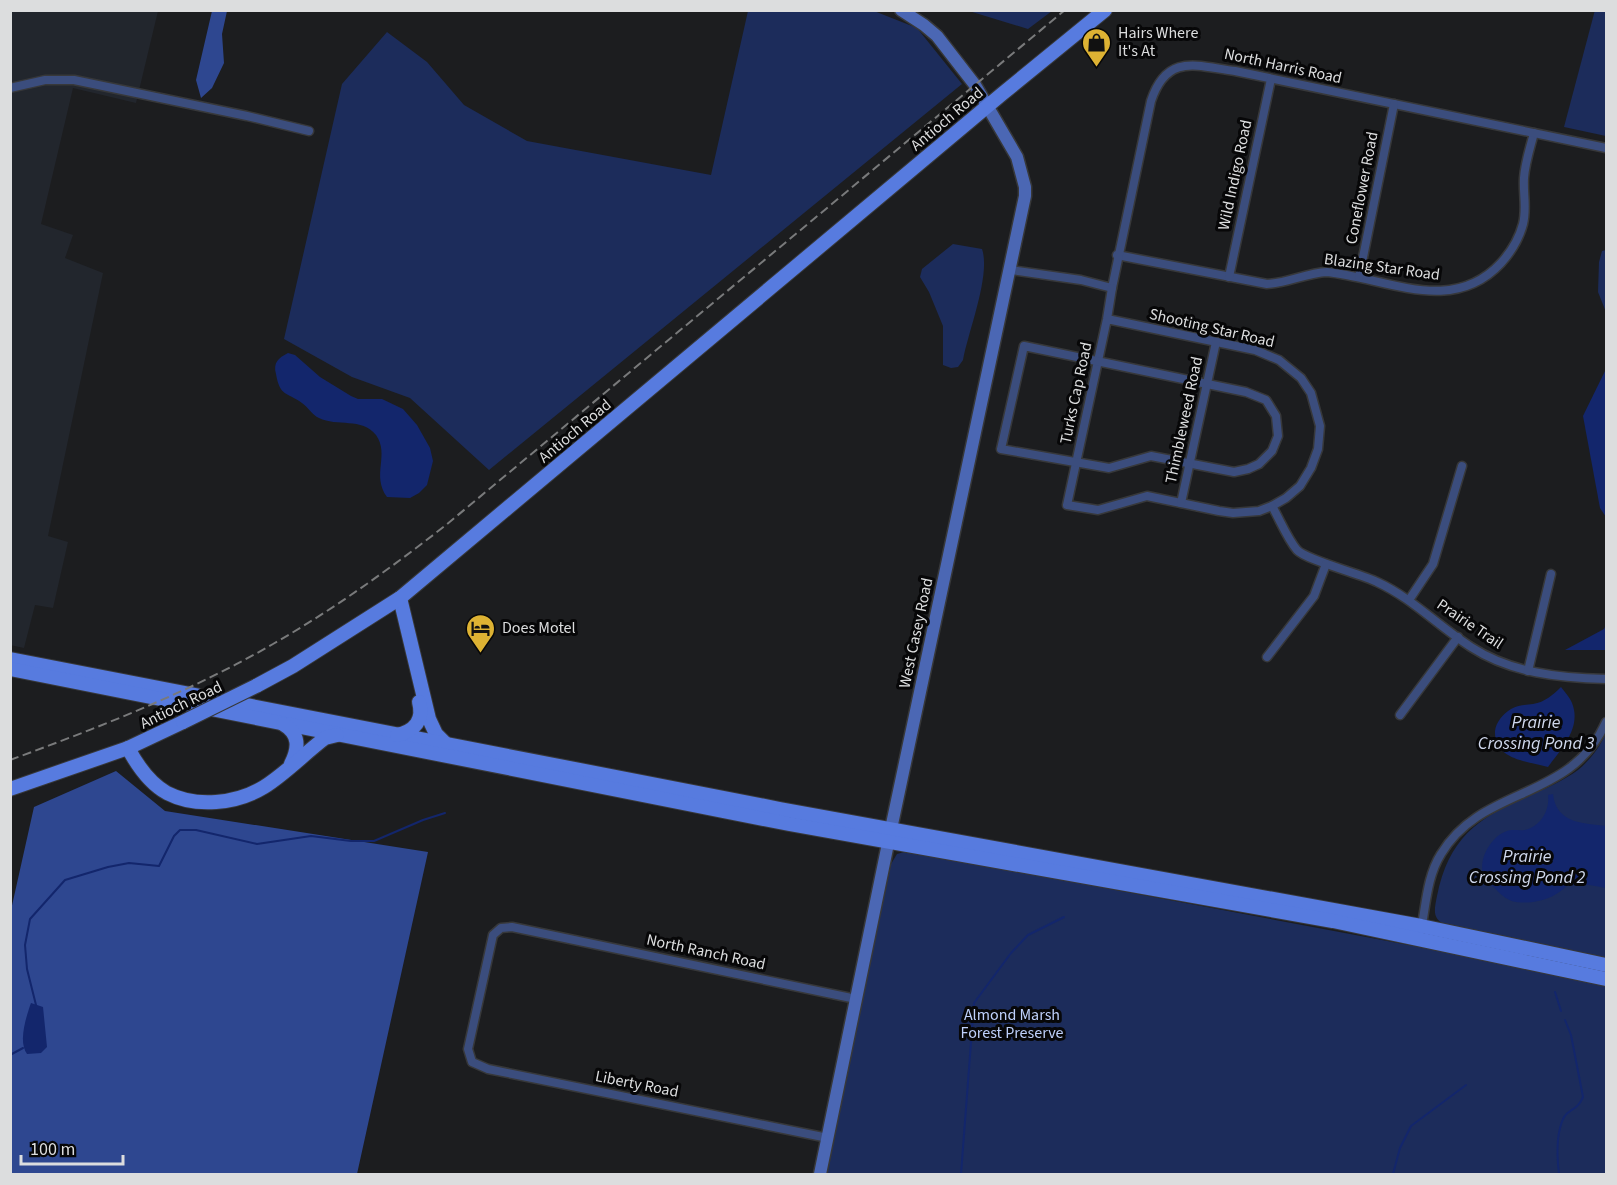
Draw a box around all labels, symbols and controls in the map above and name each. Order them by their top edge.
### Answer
place label: Hairs Where It's At [1118,22,1198,62]
shop icon: Hairs Where It's At [1081,26,1113,68]
street label: North Harris Road [1222,43,1344,89]
street label: Antioch Road [906,82,988,156]
street label: Wild Indigo Road [1213,118,1257,232]
street label: Coneflower Road [1340,130,1384,246]
street label: Blazing Star Road [1323,248,1441,286]
street label: Shooting Star Road [1147,303,1277,353]
street label: Turks Cap Road [1054,340,1098,446]
street label: Thimbleweed Road [1160,355,1208,485]
street label: Antioch Road [534,394,616,468]
street label: West Casey Road [894,576,938,690]
street label: Prairie Trail [1432,594,1508,654]
hotel icon: Does Motel [465,612,497,654]
place label: Does Motel [502,617,576,639]
street label: Antioch Road [136,676,226,734]
water label: Prairie Crossing Pond 3 [1478,710,1595,756]
water label: Prairie Crossing Pond 2 [1469,844,1586,890]
street label: North Ranch Road [644,929,768,975]
park label: Almond Marsh Forest Preserve [960,1004,1064,1044]
street label: Liberty Road [593,1065,681,1103]
scale bar [21,1128,123,1166]
text: 100 m [30,1137,75,1162]

